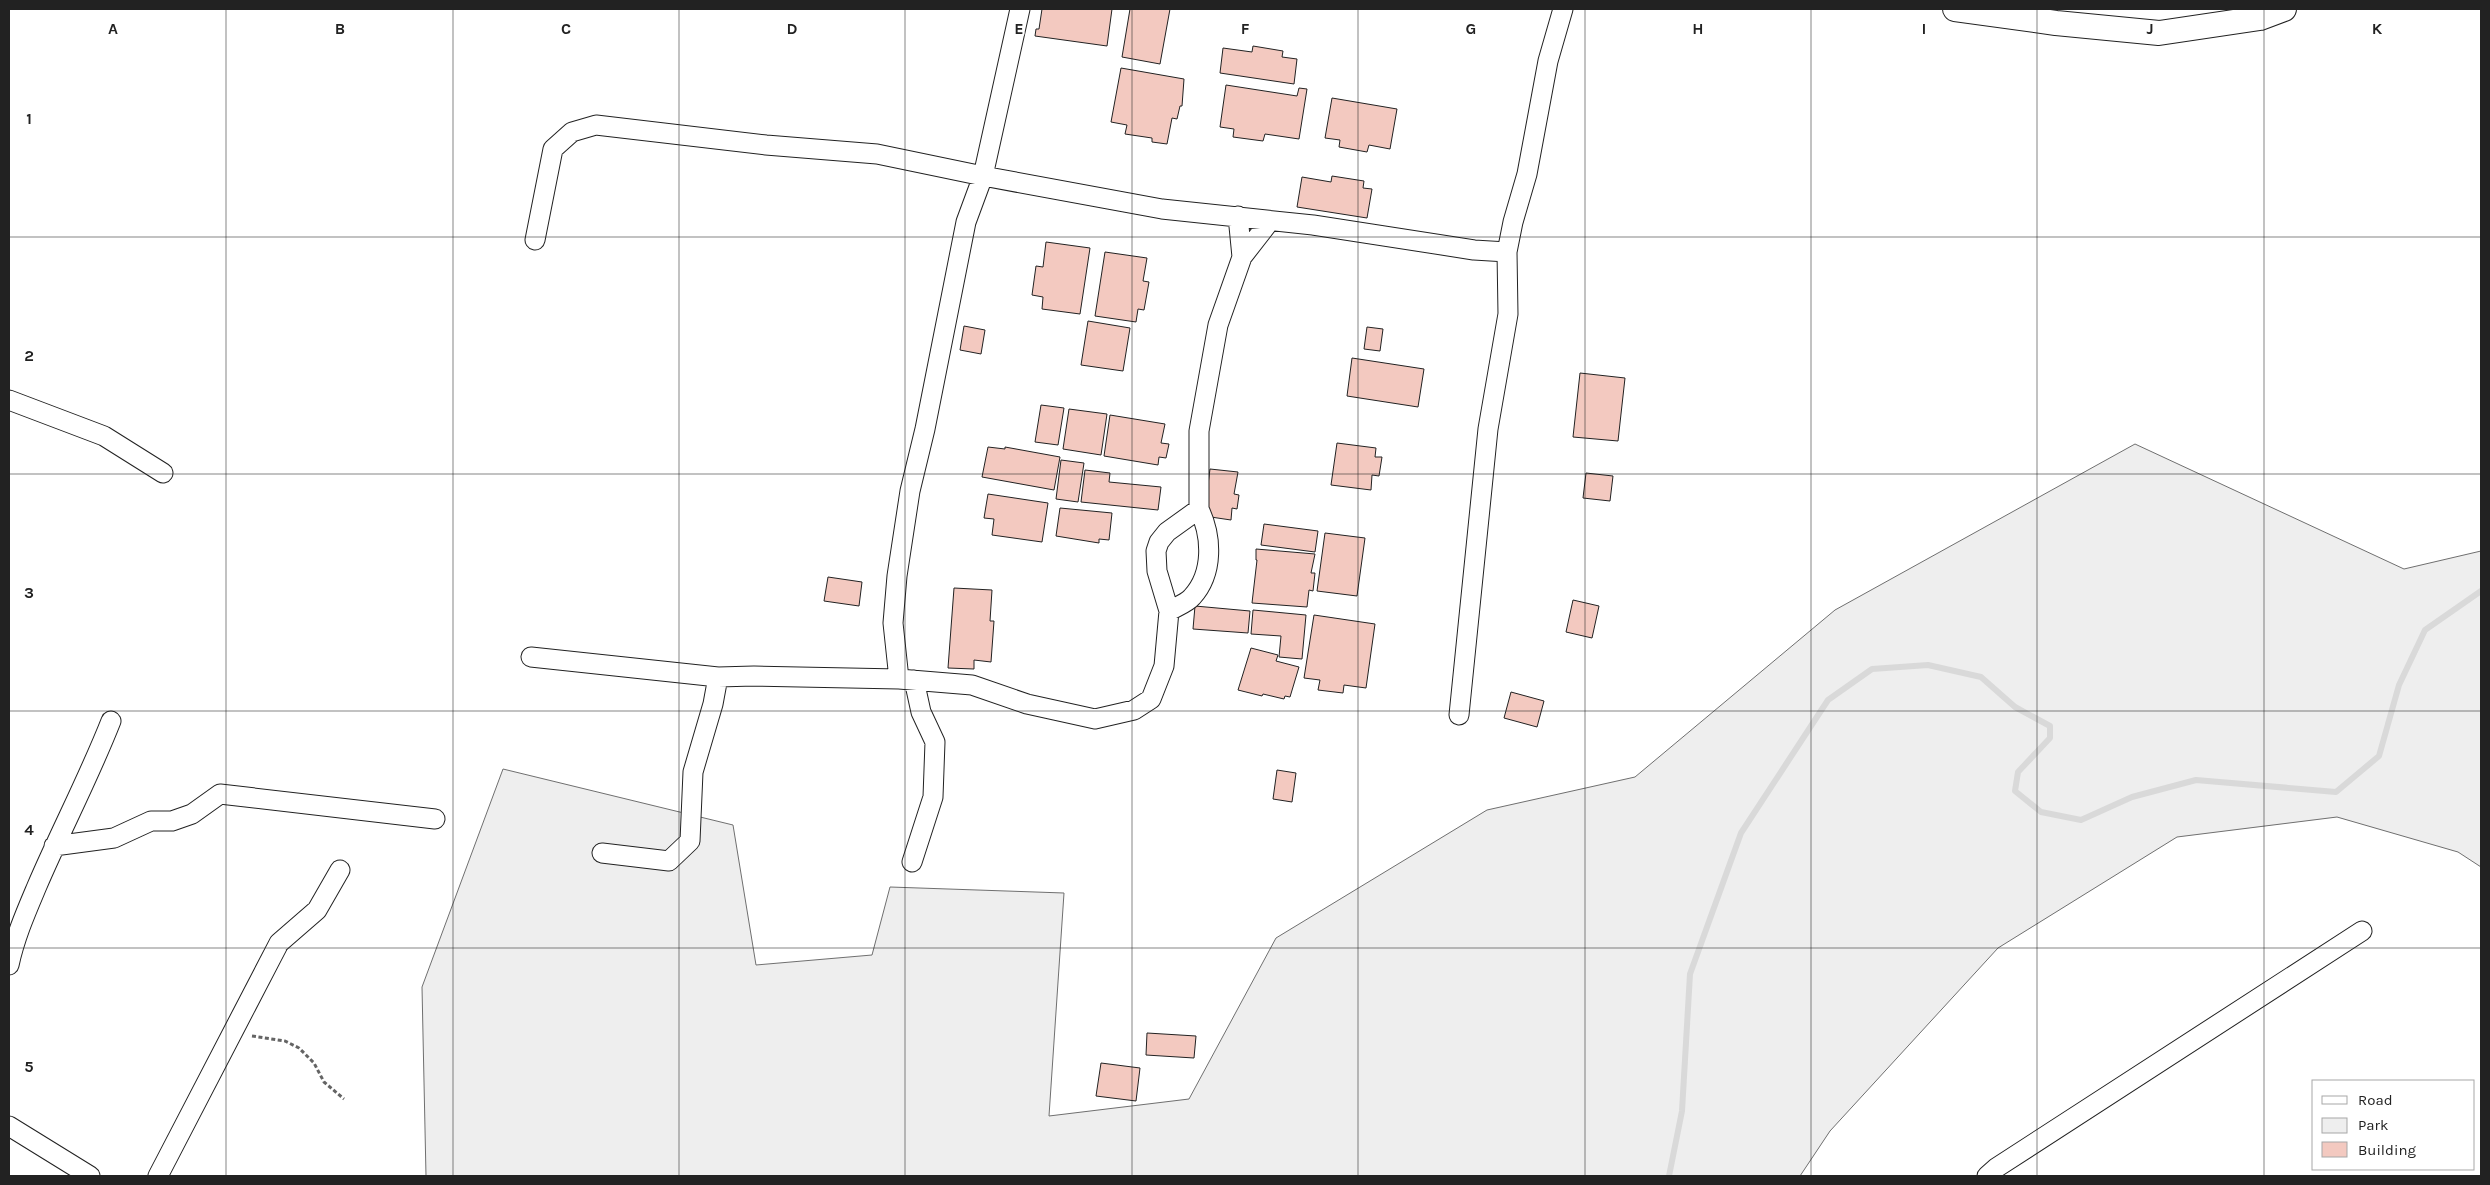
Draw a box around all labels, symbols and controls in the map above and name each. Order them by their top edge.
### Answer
text: A [108,19,118,38]
text: B [335,19,345,38]
text: C [561,19,571,38]
text: D [787,19,798,38]
text: E [1014,19,1024,38]
text: F [1241,19,1250,38]
text: G [1466,19,1476,38]
text: H [1692,19,1704,38]
text: I [1922,19,1926,38]
text: J [2146,19,2154,38]
text: K [2372,19,2383,38]
text: 1 [26,109,32,128]
text: 2 [24,346,34,365]
text: 3 [24,583,34,602]
text: 4 [24,820,34,839]
text: 5 [24,1057,34,1076]
legend [2312,1080,2475,1170]
text: Road [2358,1091,2393,1109]
text: Park [2358,1116,2388,1134]
text: Building [2358,1141,2416,1159]

